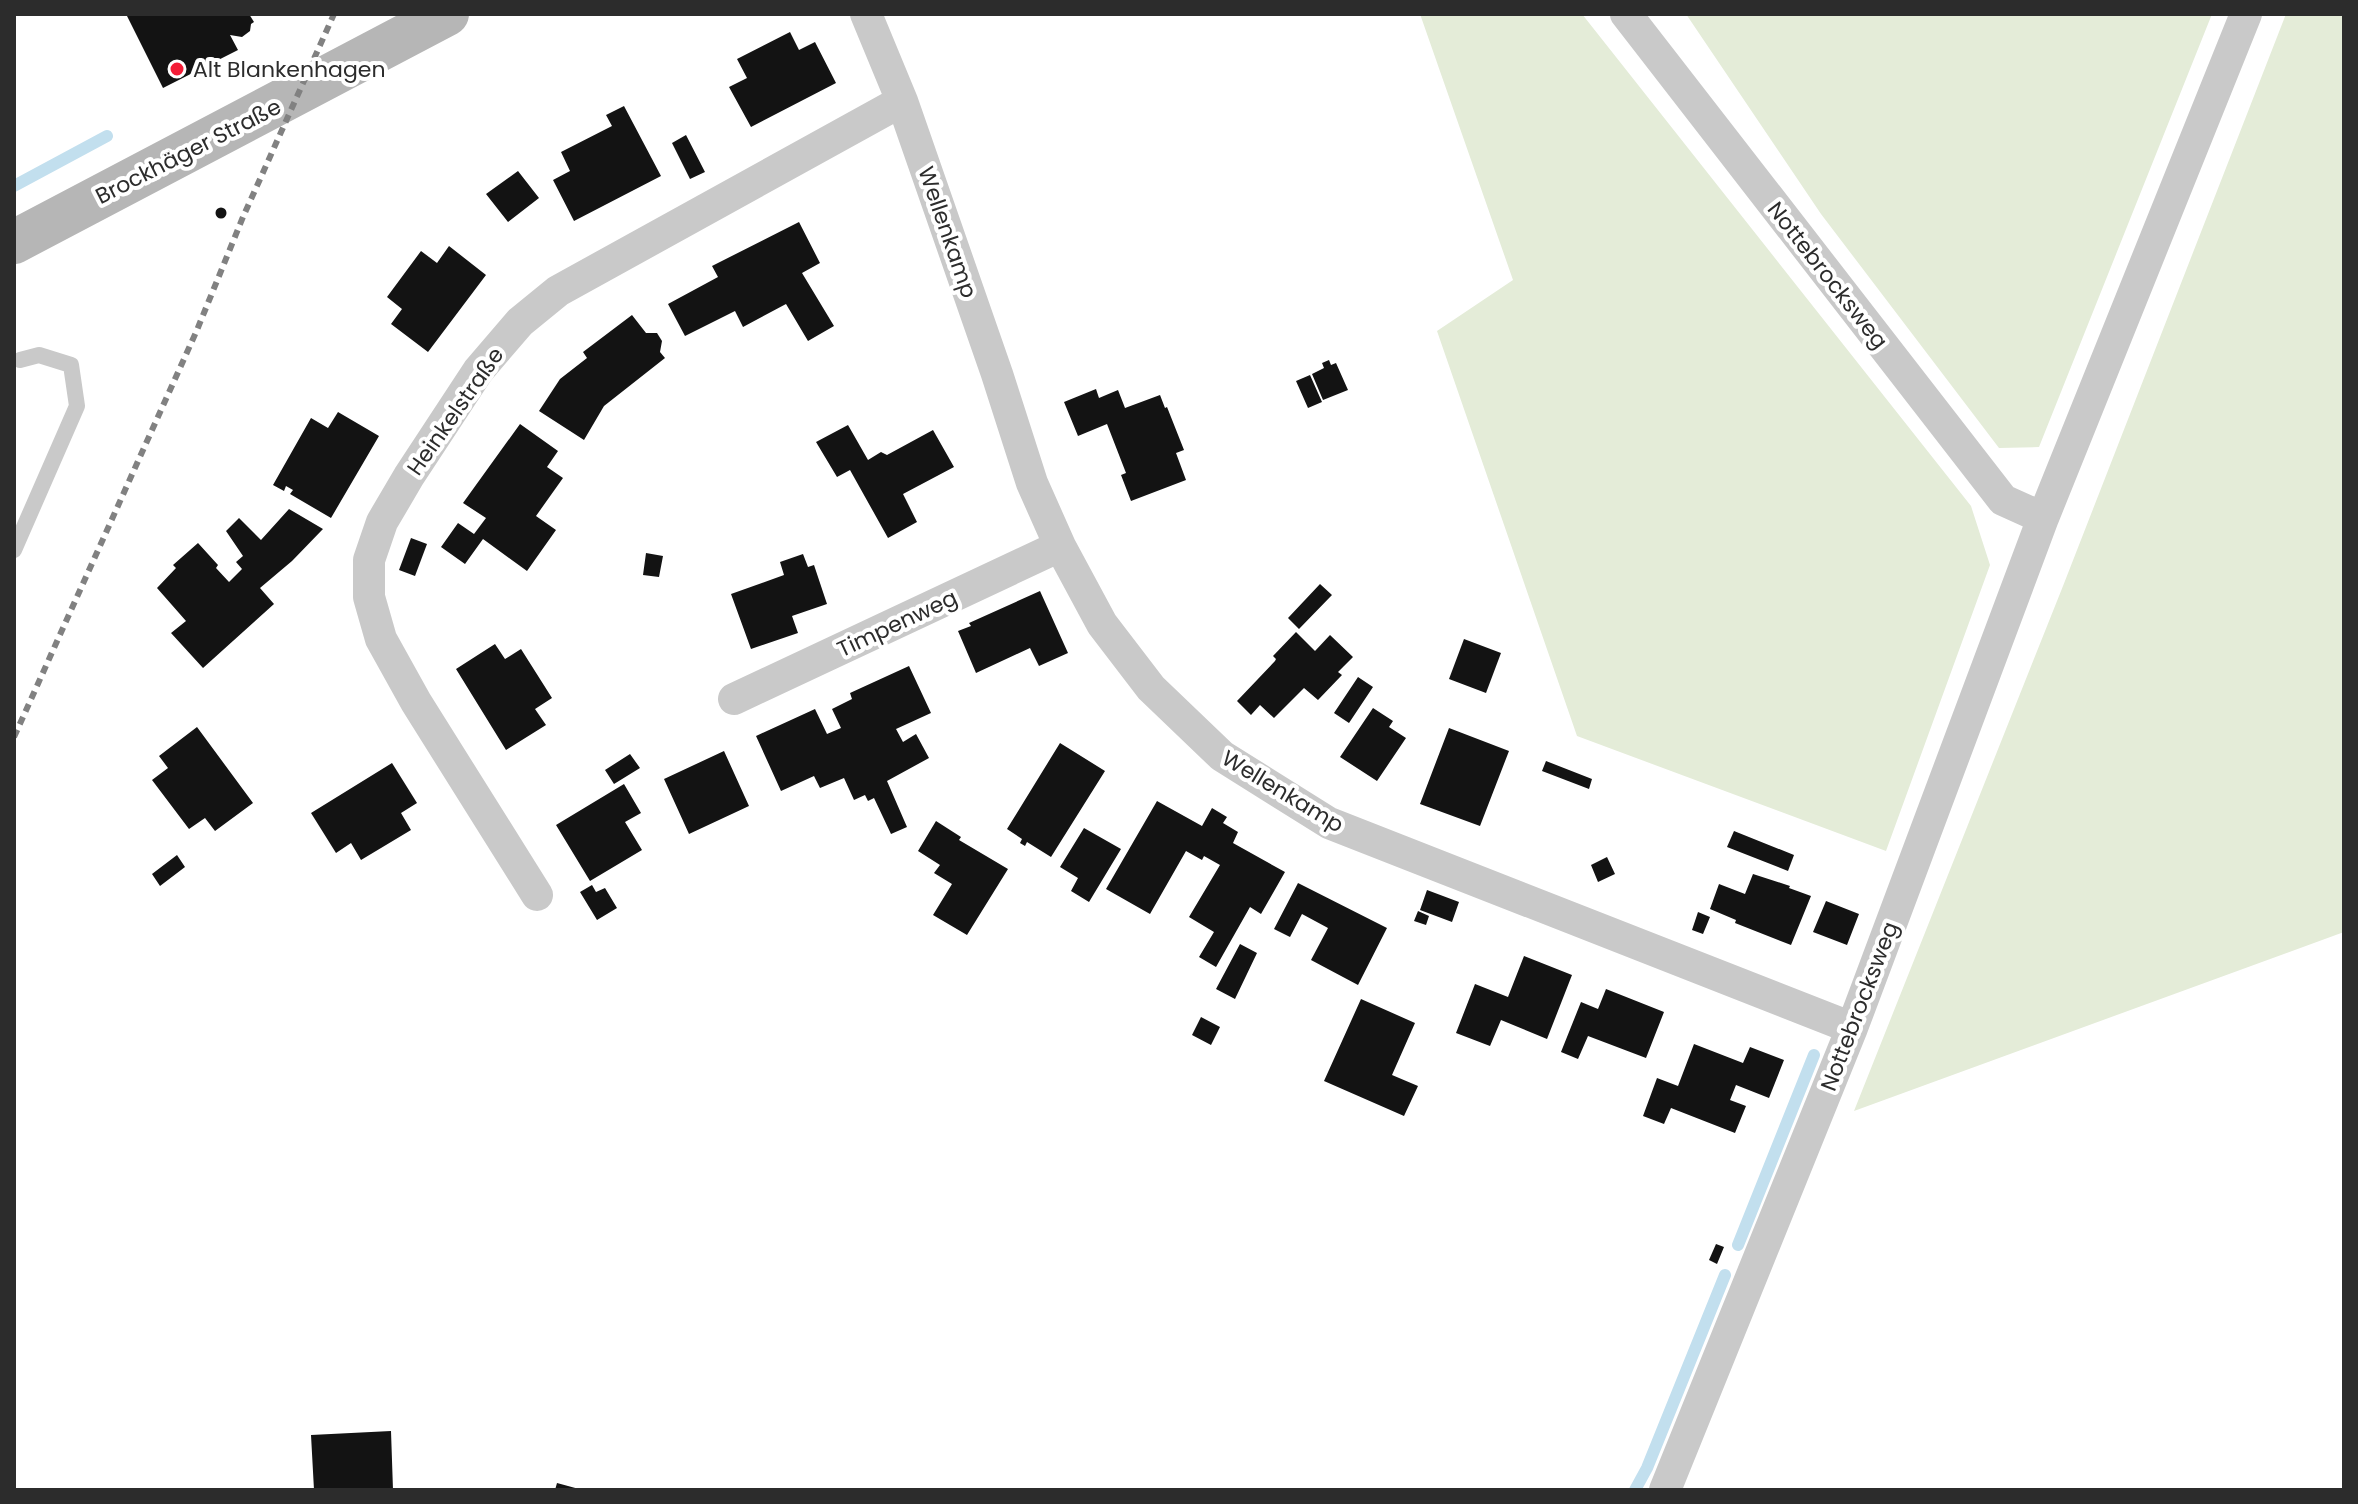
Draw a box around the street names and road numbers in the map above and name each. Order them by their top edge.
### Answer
street label: Brockhäger Straße [90,91,286,212]
street label: Wellenkamp [911,162,985,302]
street label: Nottebrocksweg [1760,195,1895,355]
street label: Heinkelstraße [400,341,511,482]
street label: Timpenweg [832,582,962,665]
street label: Wellenkamp [1216,743,1350,840]
street label: Nottebrocksweg [1813,917,1906,1095]

